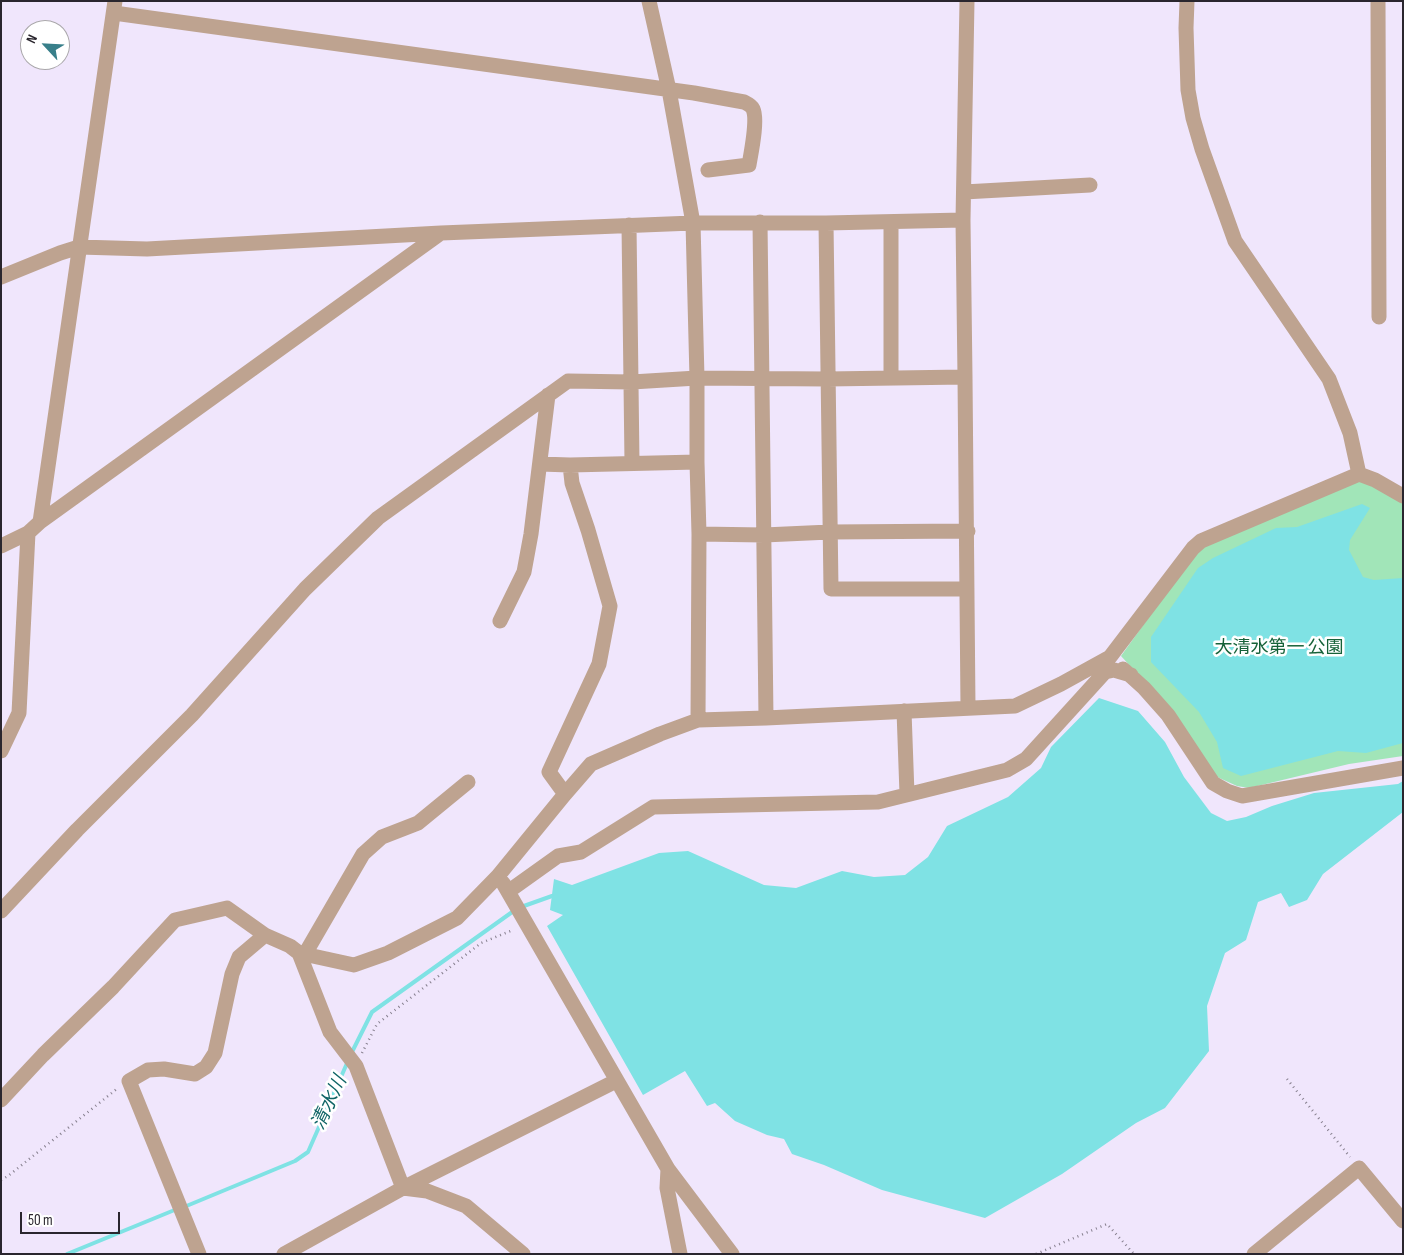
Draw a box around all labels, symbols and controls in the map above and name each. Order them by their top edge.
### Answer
north arrow [20,20,70,70]
text: N [23,32,41,46]
park label: 大清水第一 公園 [1215,637,1343,659]
water label: 清水川 [308,1072,352,1134]
scale bar [22,1202,122,1234]
text: 50 m [28,1211,53,1230]

